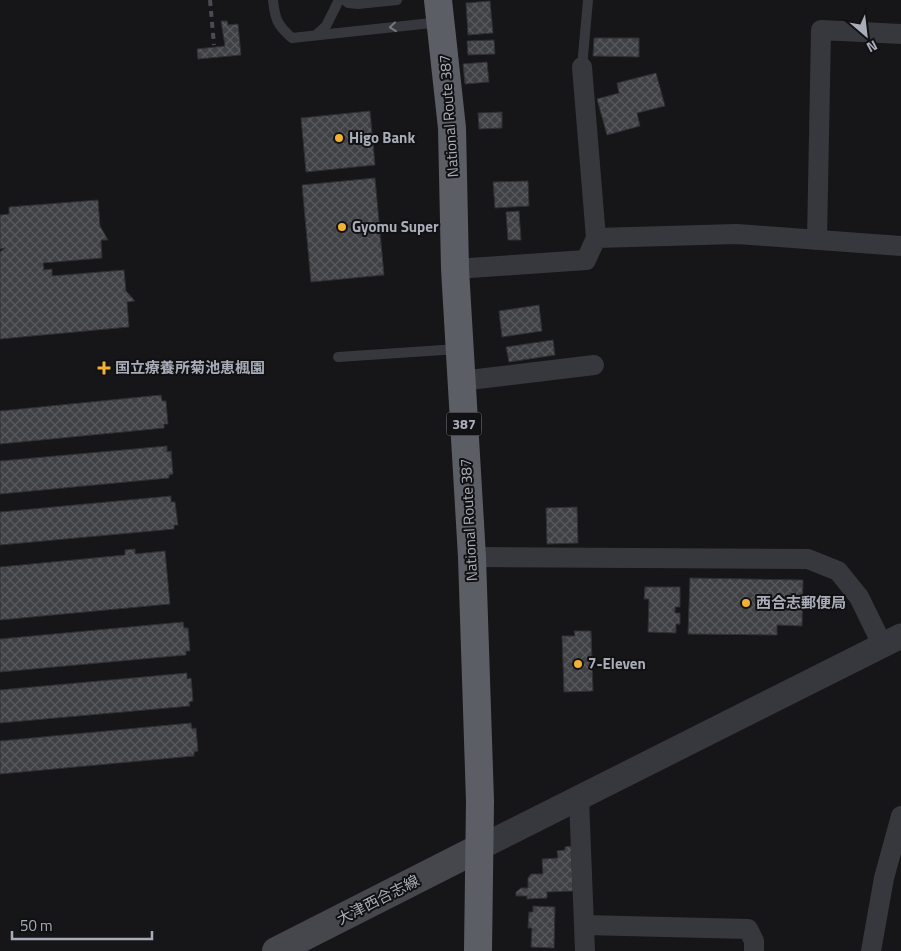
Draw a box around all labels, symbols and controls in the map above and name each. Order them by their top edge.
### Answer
north arrow [841,10,891,60]
one-way arrow [389,21,397,32]
text: N [863,35,882,58]
street label: National Route 387 [433,54,464,178]
place label: Higo Bank [349,126,415,149]
marker: Higo Bank [333,132,345,144]
place label: Gyomu Super [352,215,439,238]
marker: Gyomu Super [336,221,348,233]
place label: 国立療養所菊池恵楓園 [115,356,265,379]
marker: 国立療養所菊池恵楓園 [97,361,111,375]
road number: 387 [446,412,482,436]
street label: National Route 387 [454,458,483,582]
place label: 西合志郵便局 [756,591,846,614]
marker: 西合志郵便局 [740,597,752,609]
place label: 7-Eleven [588,652,646,675]
marker: 7-Eleven [572,658,584,670]
street label: 大津西合志線 [332,869,423,930]
scale bar [12,908,152,940]
text: 50 m [20,914,53,937]

